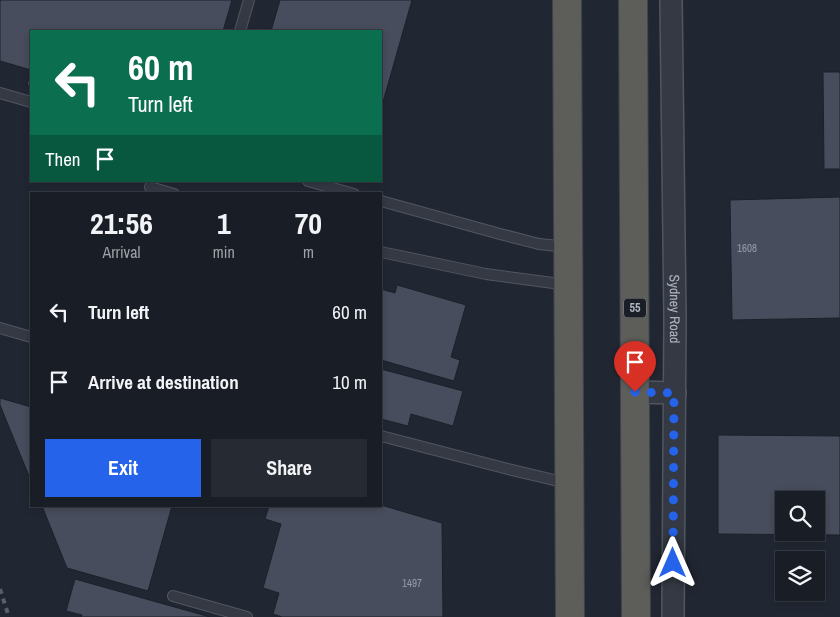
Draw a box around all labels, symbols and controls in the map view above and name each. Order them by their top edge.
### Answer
text: 60 m [128,44,193,91]
icon: left [45,50,110,115]
text: Turn left [128,89,193,119]
icon: arrive [91,145,119,173]
text: Then [45,146,81,172]
text: 21:56 [90,203,153,243]
text: 1 [217,203,231,243]
text: 70 [295,203,322,243]
text: Arrival [102,241,140,263]
text: min [213,241,235,263]
text: m [303,241,314,263]
house number: 1608 [737,241,757,255]
street label: Sydney Road [665,274,684,344]
icon: left [45,298,73,326]
road number: 55 [624,298,646,318]
text: Turn left [88,299,149,325]
text: 60 m [332,299,367,325]
pin [614,341,656,392]
icon: arrive [621,348,649,376]
icon: arrive [45,368,73,396]
text: Arrive at destination [88,369,239,395]
text: 10 m [332,369,367,395]
button: Exit [45,439,201,497]
button: Share [211,439,367,497]
map controls [775,491,825,601]
button: search [775,491,825,541]
position arrow [646,536,698,588]
button: layers [775,551,825,601]
house number: 1497 [402,576,422,590]

